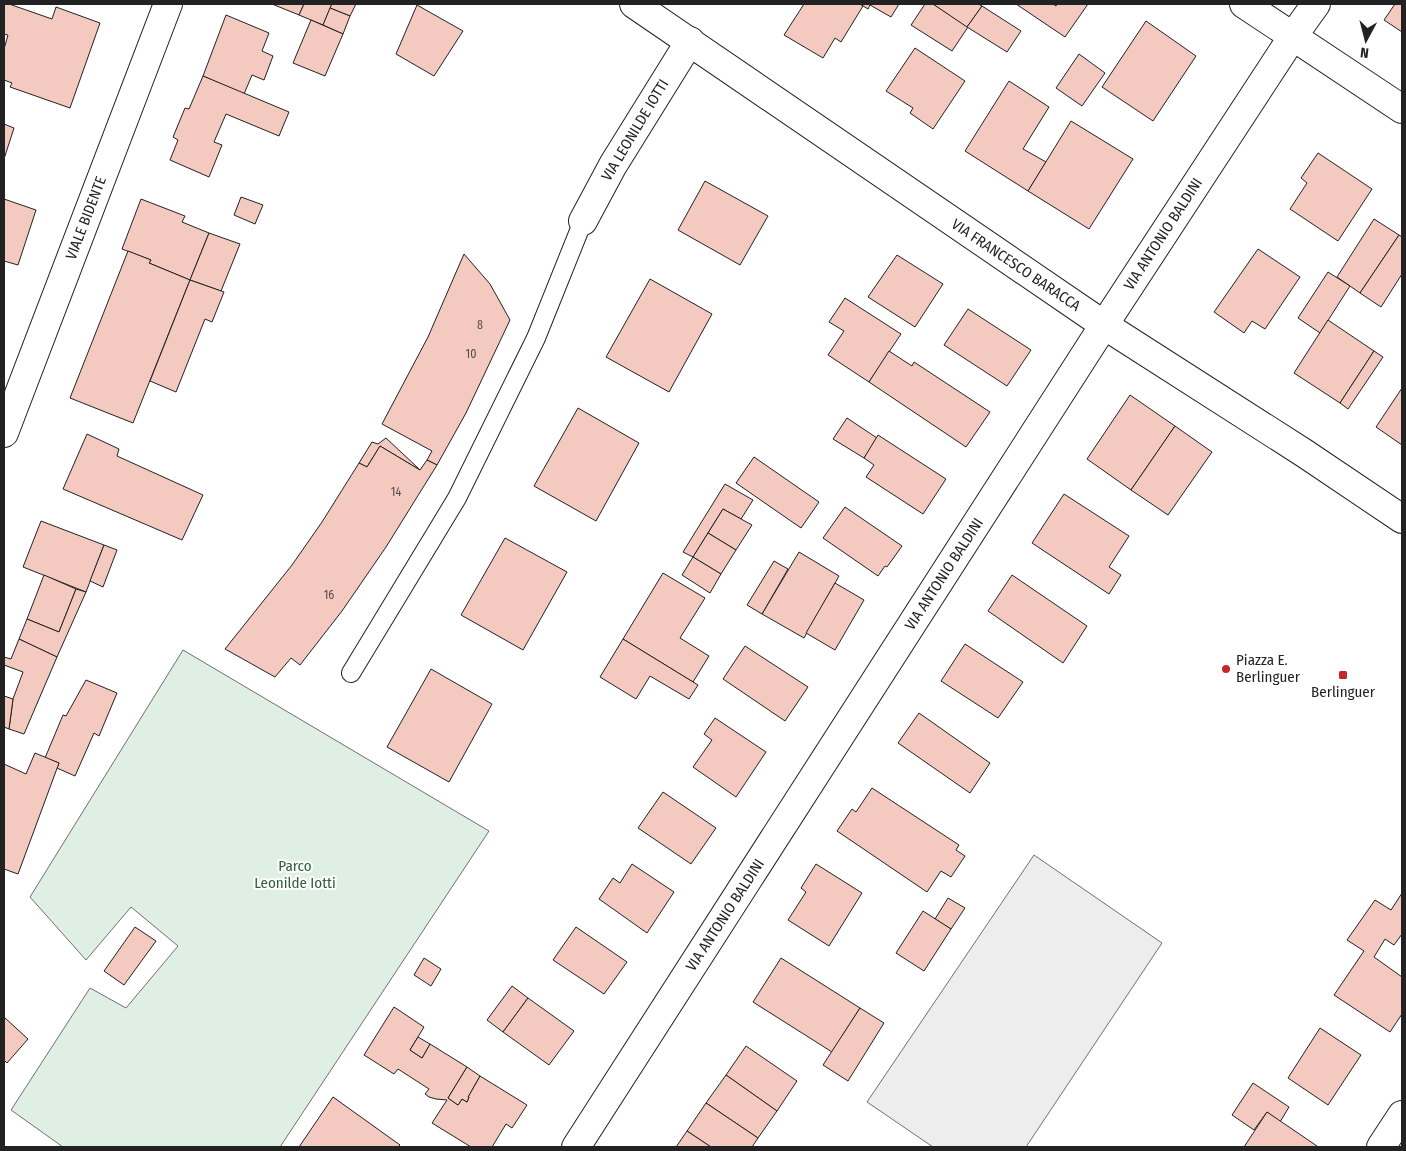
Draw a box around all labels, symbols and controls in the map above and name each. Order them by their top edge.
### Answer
north arrow [1341,15,1391,65]
text: N [1359,43,1370,61]
street label: VIA LEONILDE IOTTI [598,76,672,184]
street label: VIALE BIDENTE [62,174,110,262]
street label: VIA ANTONIO BALDINI [1120,175,1206,293]
street label: VIA FRANCESCO BARACCA [948,215,1084,315]
house number: 8 [477,318,483,332]
house number: 10 [466,347,476,361]
house number: 14 [391,485,401,499]
street label: VIA ANTONIO BALDINI [901,515,987,633]
house number: 16 [324,588,334,602]
place label: Piazza E. Berlinguer [1236,651,1301,686]
marker: Piazza E. Berlinguer [1220,663,1232,675]
marker: Berlinguer [1337,669,1349,681]
place label: Berlinguer [1311,683,1376,701]
street label: VIA ANTONIO BALDINI [682,856,768,974]
park label: Parco Leonilde Iotti [254,857,336,892]

